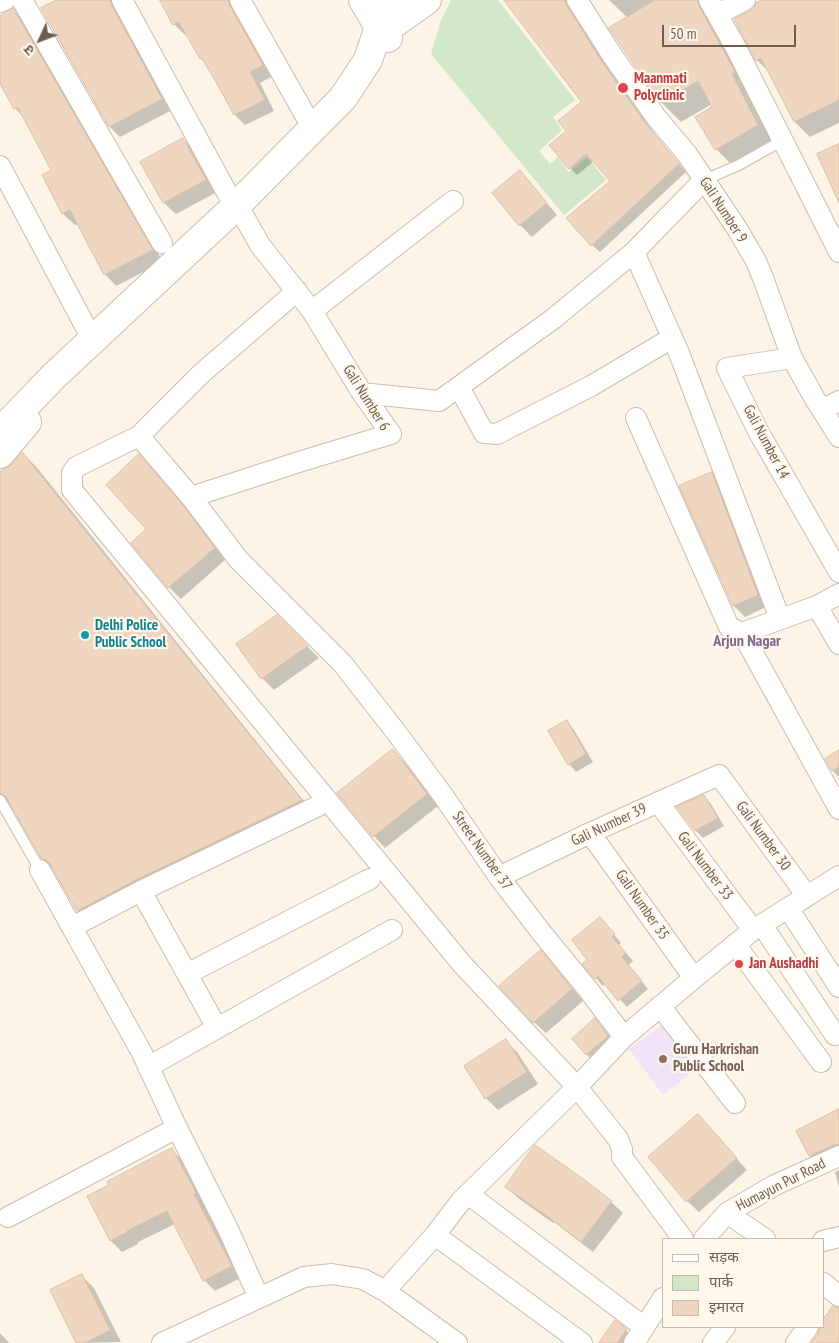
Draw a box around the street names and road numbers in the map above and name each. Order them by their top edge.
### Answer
street label: Gali Number 9 [695,174,751,246]
street label: Gali Number 6 [339,362,393,434]
street label: Gali Number 14 [739,402,793,482]
street label: Gali Number 30 [732,798,794,874]
street label: Gali Number 39 [568,800,650,850]
street label: Street Number 37 [448,808,516,894]
street label: Gali Number 33 [673,828,737,904]
street label: Gali Number 35 [611,867,673,943]
street label: Humayun Pur Road [733,1155,829,1215]

